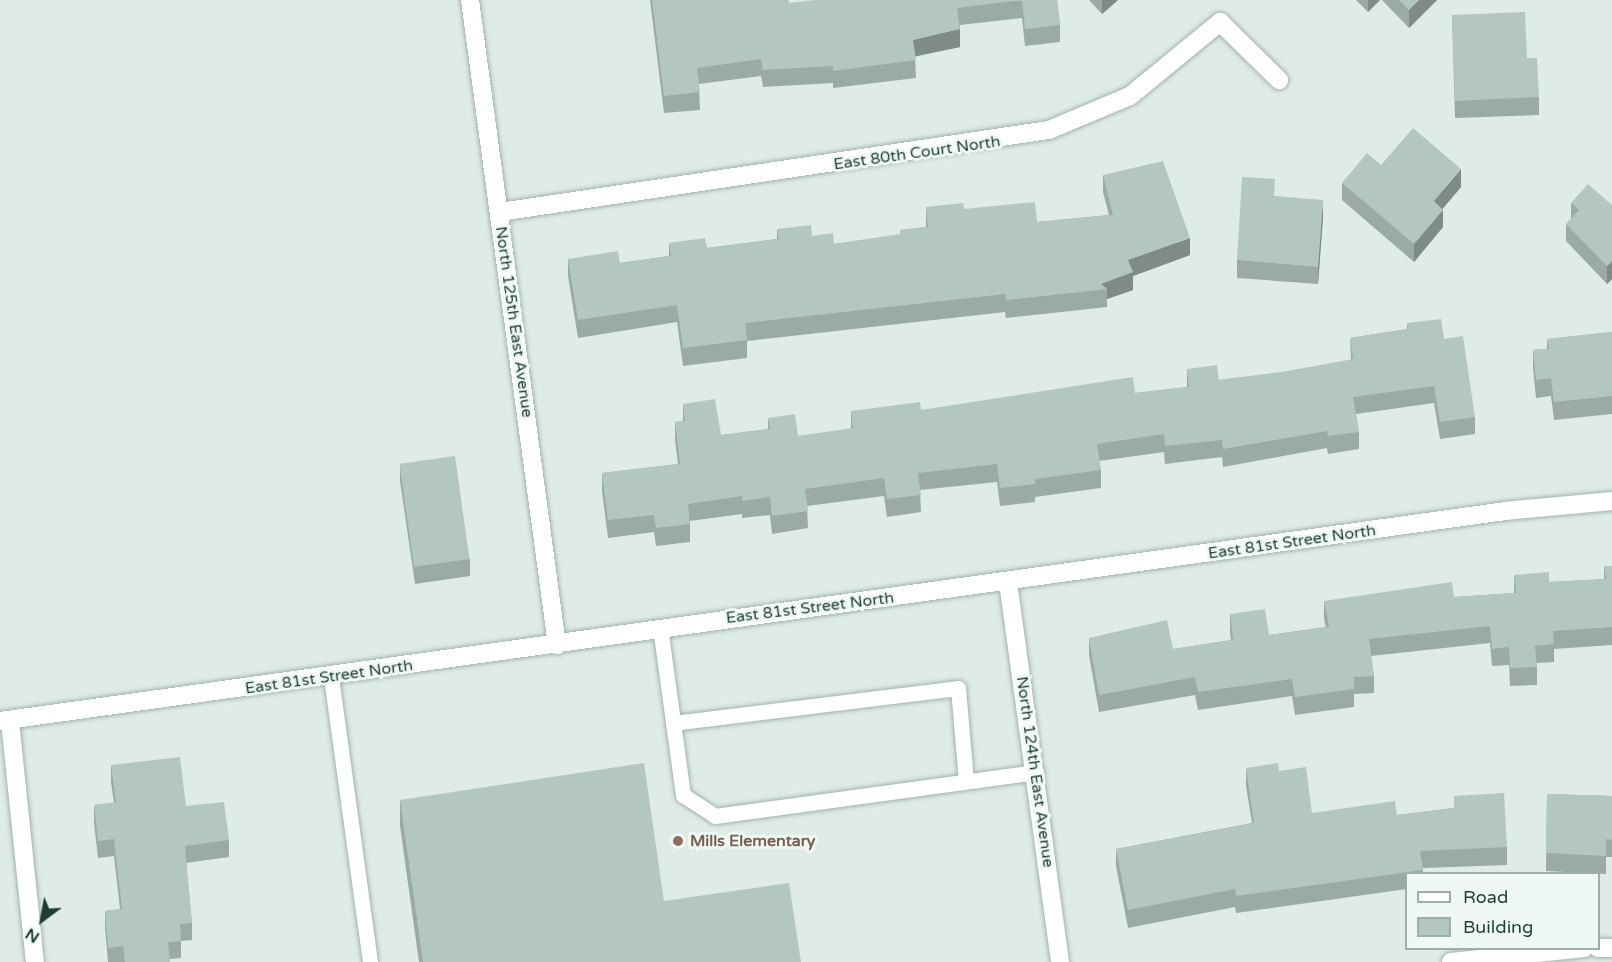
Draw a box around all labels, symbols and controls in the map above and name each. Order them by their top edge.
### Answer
street label: East 80th Court North [832,132,1002,174]
street label: North 125th East Avenue [491,225,537,419]
street label: East 81st Street North [1207,521,1377,563]
street label: East 81st Street North [725,588,895,628]
street label: East 81st Street North [244,656,414,698]
street label: North 124th East Avenue [1012,675,1058,869]
place label: Mills Elementary [690,831,815,851]
marker: Mills Elementary [671,834,685,848]
legend [1405,872,1600,950]
text: Road [1463,886,1508,908]
north arrow [12,890,72,950]
text: Building [1463,916,1533,938]
text: N [22,923,43,947]

